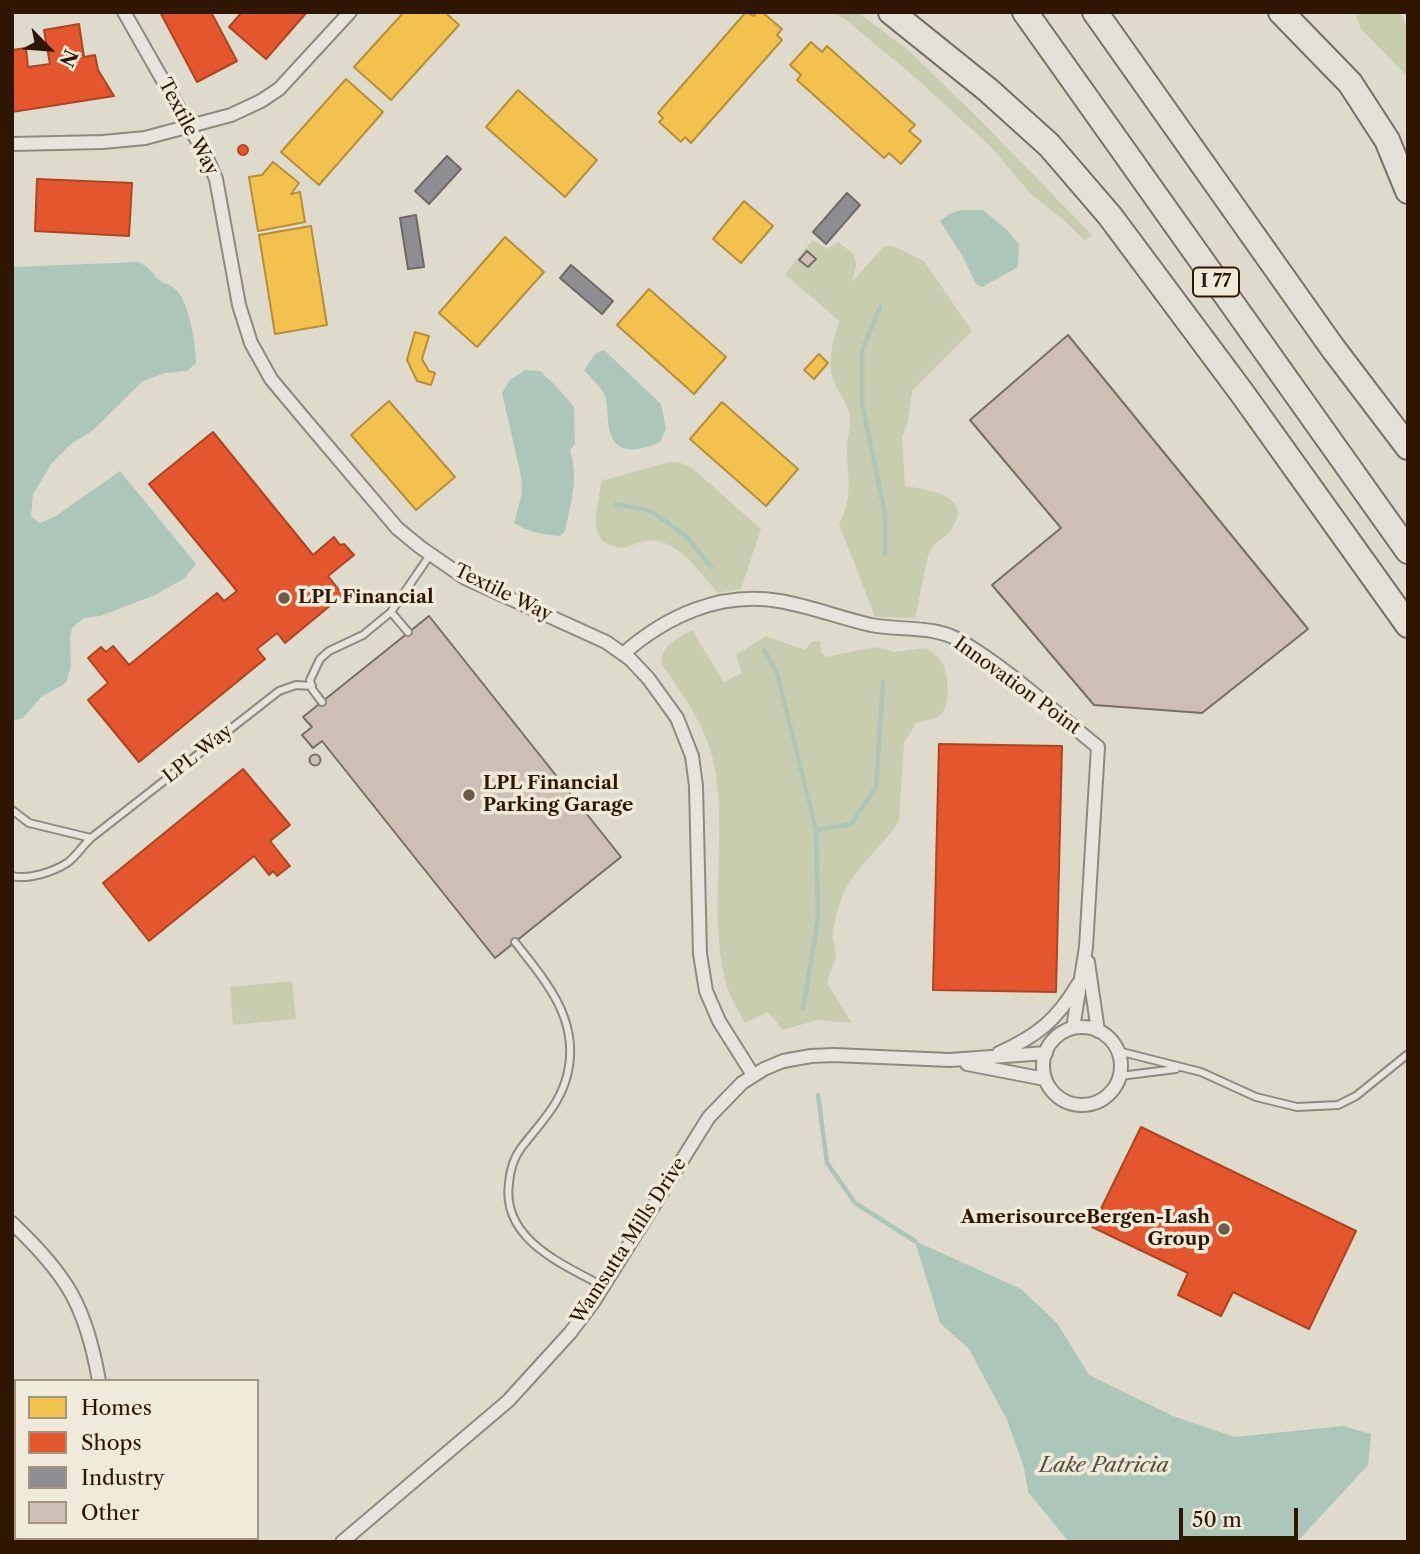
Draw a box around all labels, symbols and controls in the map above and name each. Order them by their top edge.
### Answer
north arrow [14,14,84,84]
text: N [55,46,82,70]
street label: Textile Way [153,75,223,179]
road number: I 77 [1193,268,1239,296]
street label: Textile Way [450,559,556,627]
place label: LPL Financial [298,587,434,609]
marker: LPL Financial [276,590,292,606]
street label: Innovation Point [949,632,1085,740]
street label: LPL Way [159,720,237,788]
place label: LPL Financial Parking Garage [483,773,633,817]
marker: LPL Financial Parking Garage [461,787,477,803]
street label: Wamsutta Mills Drive [567,1153,691,1329]
place label: AmerisourceBergen-Lash Group [961,1207,1210,1251]
marker: AmerisourceBergen-Lash Group [1216,1221,1232,1237]
legend [14,1379,259,1540]
text: Homes [81,1395,152,1420]
text: Shops [81,1430,142,1455]
water label: Lake Patricia [1039,1453,1169,1479]
text: Industry [81,1465,165,1490]
scale bar [1182,1494,1301,1538]
text: Other [81,1500,140,1525]
text: 50 m [1192,1507,1242,1532]

